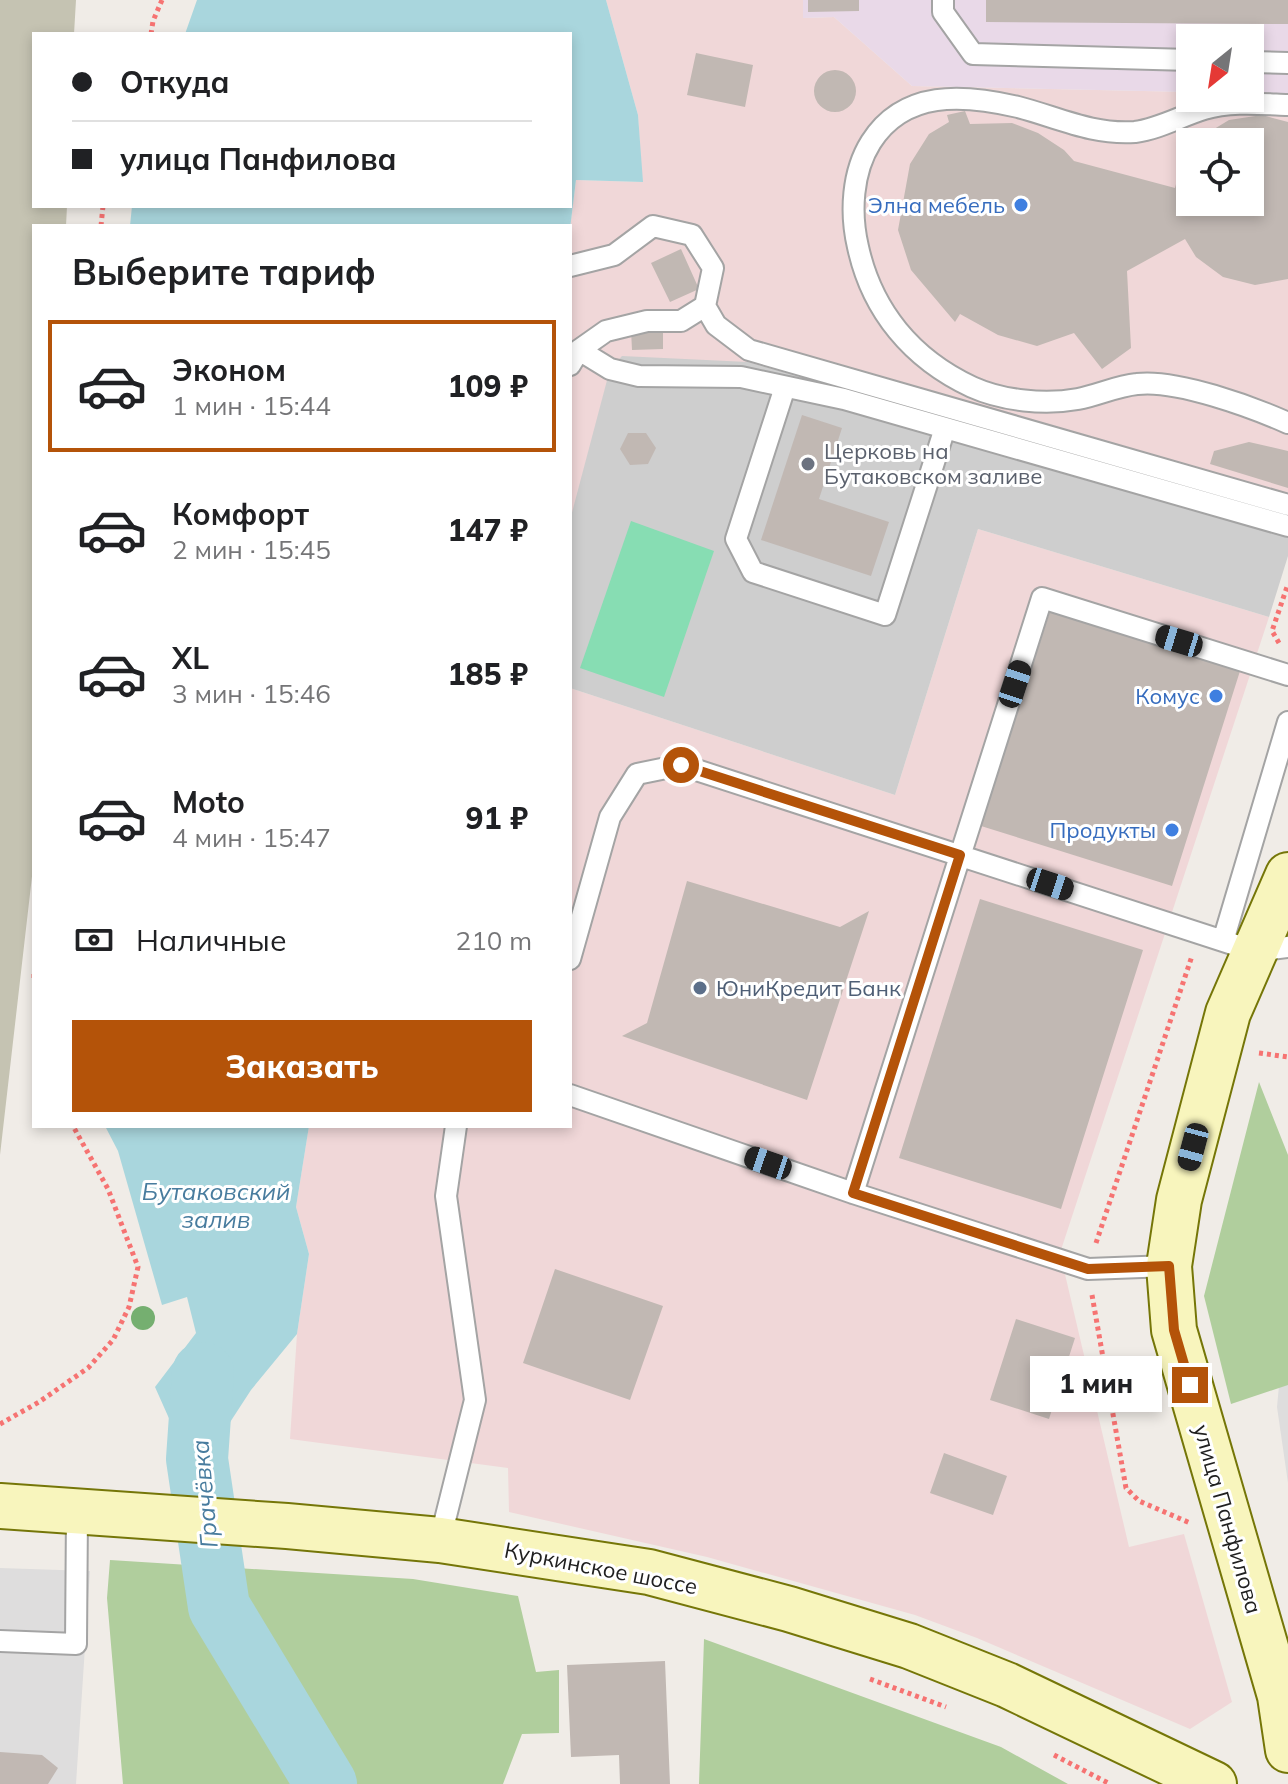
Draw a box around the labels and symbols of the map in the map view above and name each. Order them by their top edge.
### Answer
north arrow [1176,24,1264,112]
place label: Элна мебель [868,191,1005,219]
marker: Элна мебель [1012,196,1030,214]
place label: Церковь на Бутаковском заливе [824,437,1043,490]
marker: Церковь на Бутаковском заливе [799,455,817,473]
car [1153,623,1205,659]
car [996,657,1034,711]
place label: Комус [1135,682,1200,710]
marker: Комус [1207,687,1225,705]
route start [663,747,699,783]
place label: Продукты [1049,816,1156,844]
marker: Продукты [1163,821,1181,839]
car [1023,865,1077,903]
place label: ЮниКредит Банк [716,974,901,1002]
marker: ЮниКредит Банк [691,979,709,997]
car [1175,1121,1211,1173]
car [741,1144,795,1182]
water label: Бутаковский залив [142,1176,290,1234]
callout: 1 мин [1030,1357,1162,1413]
route end [1172,1367,1208,1403]
street label: улица Панфилова [1188,1421,1268,1617]
water label: Грачёвка [184,1439,224,1549]
street label: Куркинское шоссе [502,1536,700,1600]

